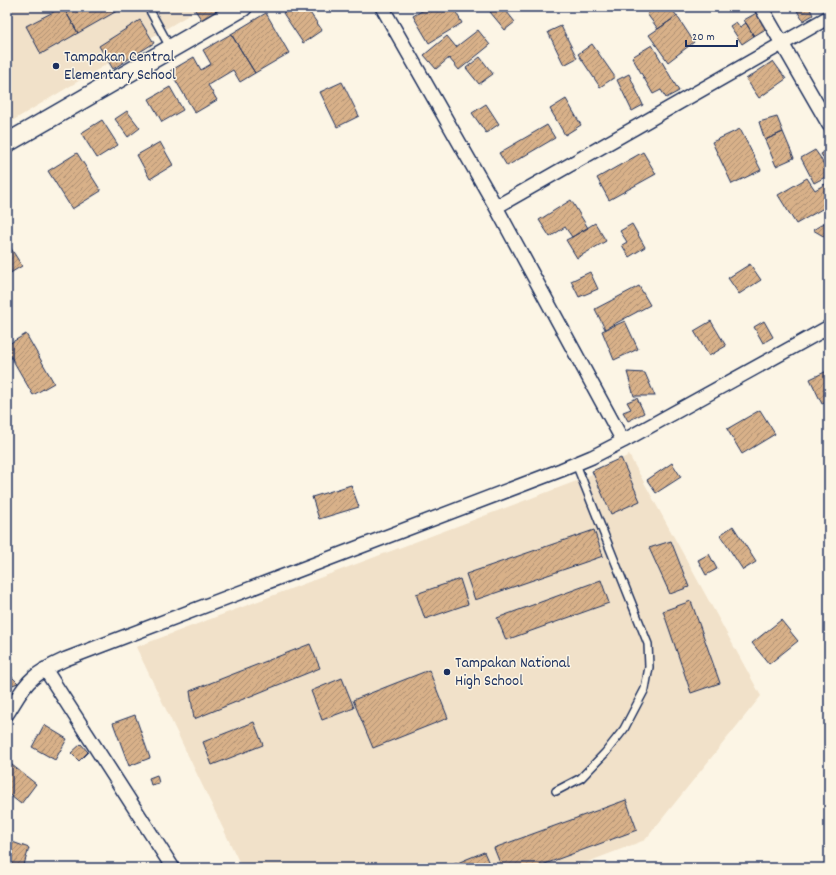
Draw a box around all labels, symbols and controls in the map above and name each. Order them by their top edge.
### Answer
scale bar [686,22,737,48]
text: 20 m [692,29,715,46]
place label: Tampakan Central Elementary School [64,46,176,87]
marker: Tampakan Central Elementary School [51,61,61,71]
place label: Tampakan National High School [455,652,570,693]
marker: Tampakan National High School [442,667,452,677]

